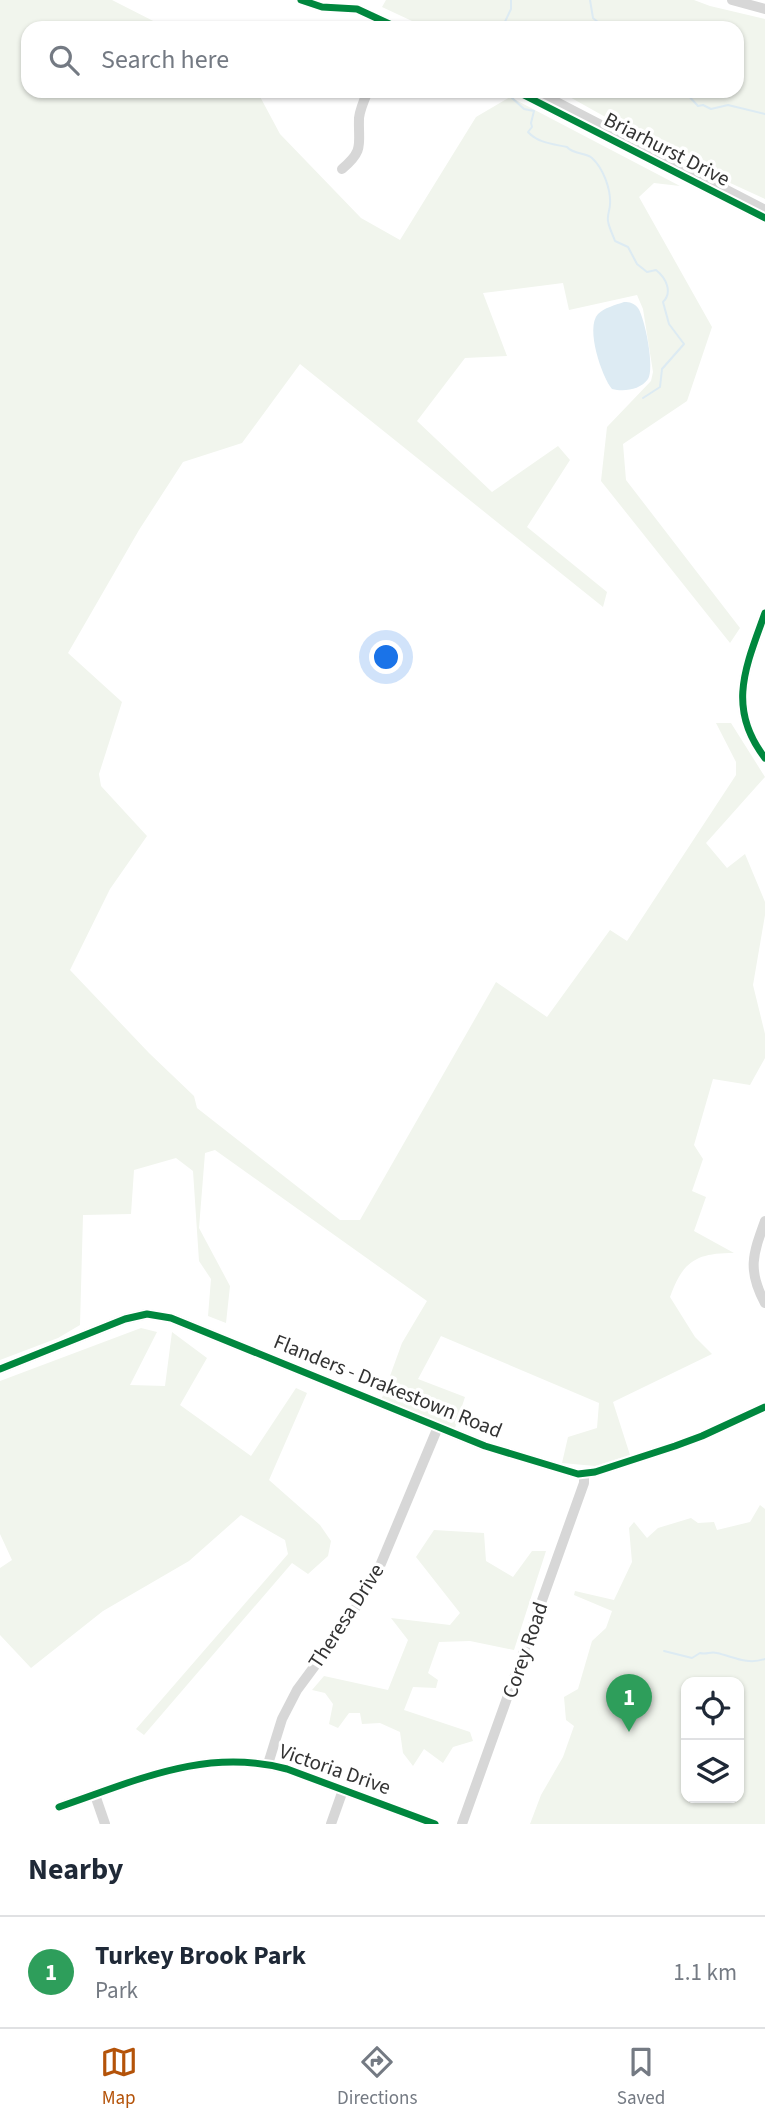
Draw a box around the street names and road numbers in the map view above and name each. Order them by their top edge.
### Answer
street label: Briarhurst Drive [599,104,735,194]
street label: Flanders - Drakestown Road [269,1326,507,1446]
street label: Theresa Drive [301,1558,391,1674]
street label: Corey Road [495,1598,555,1702]
street label: Victoria Drive [275,1736,395,1802]

